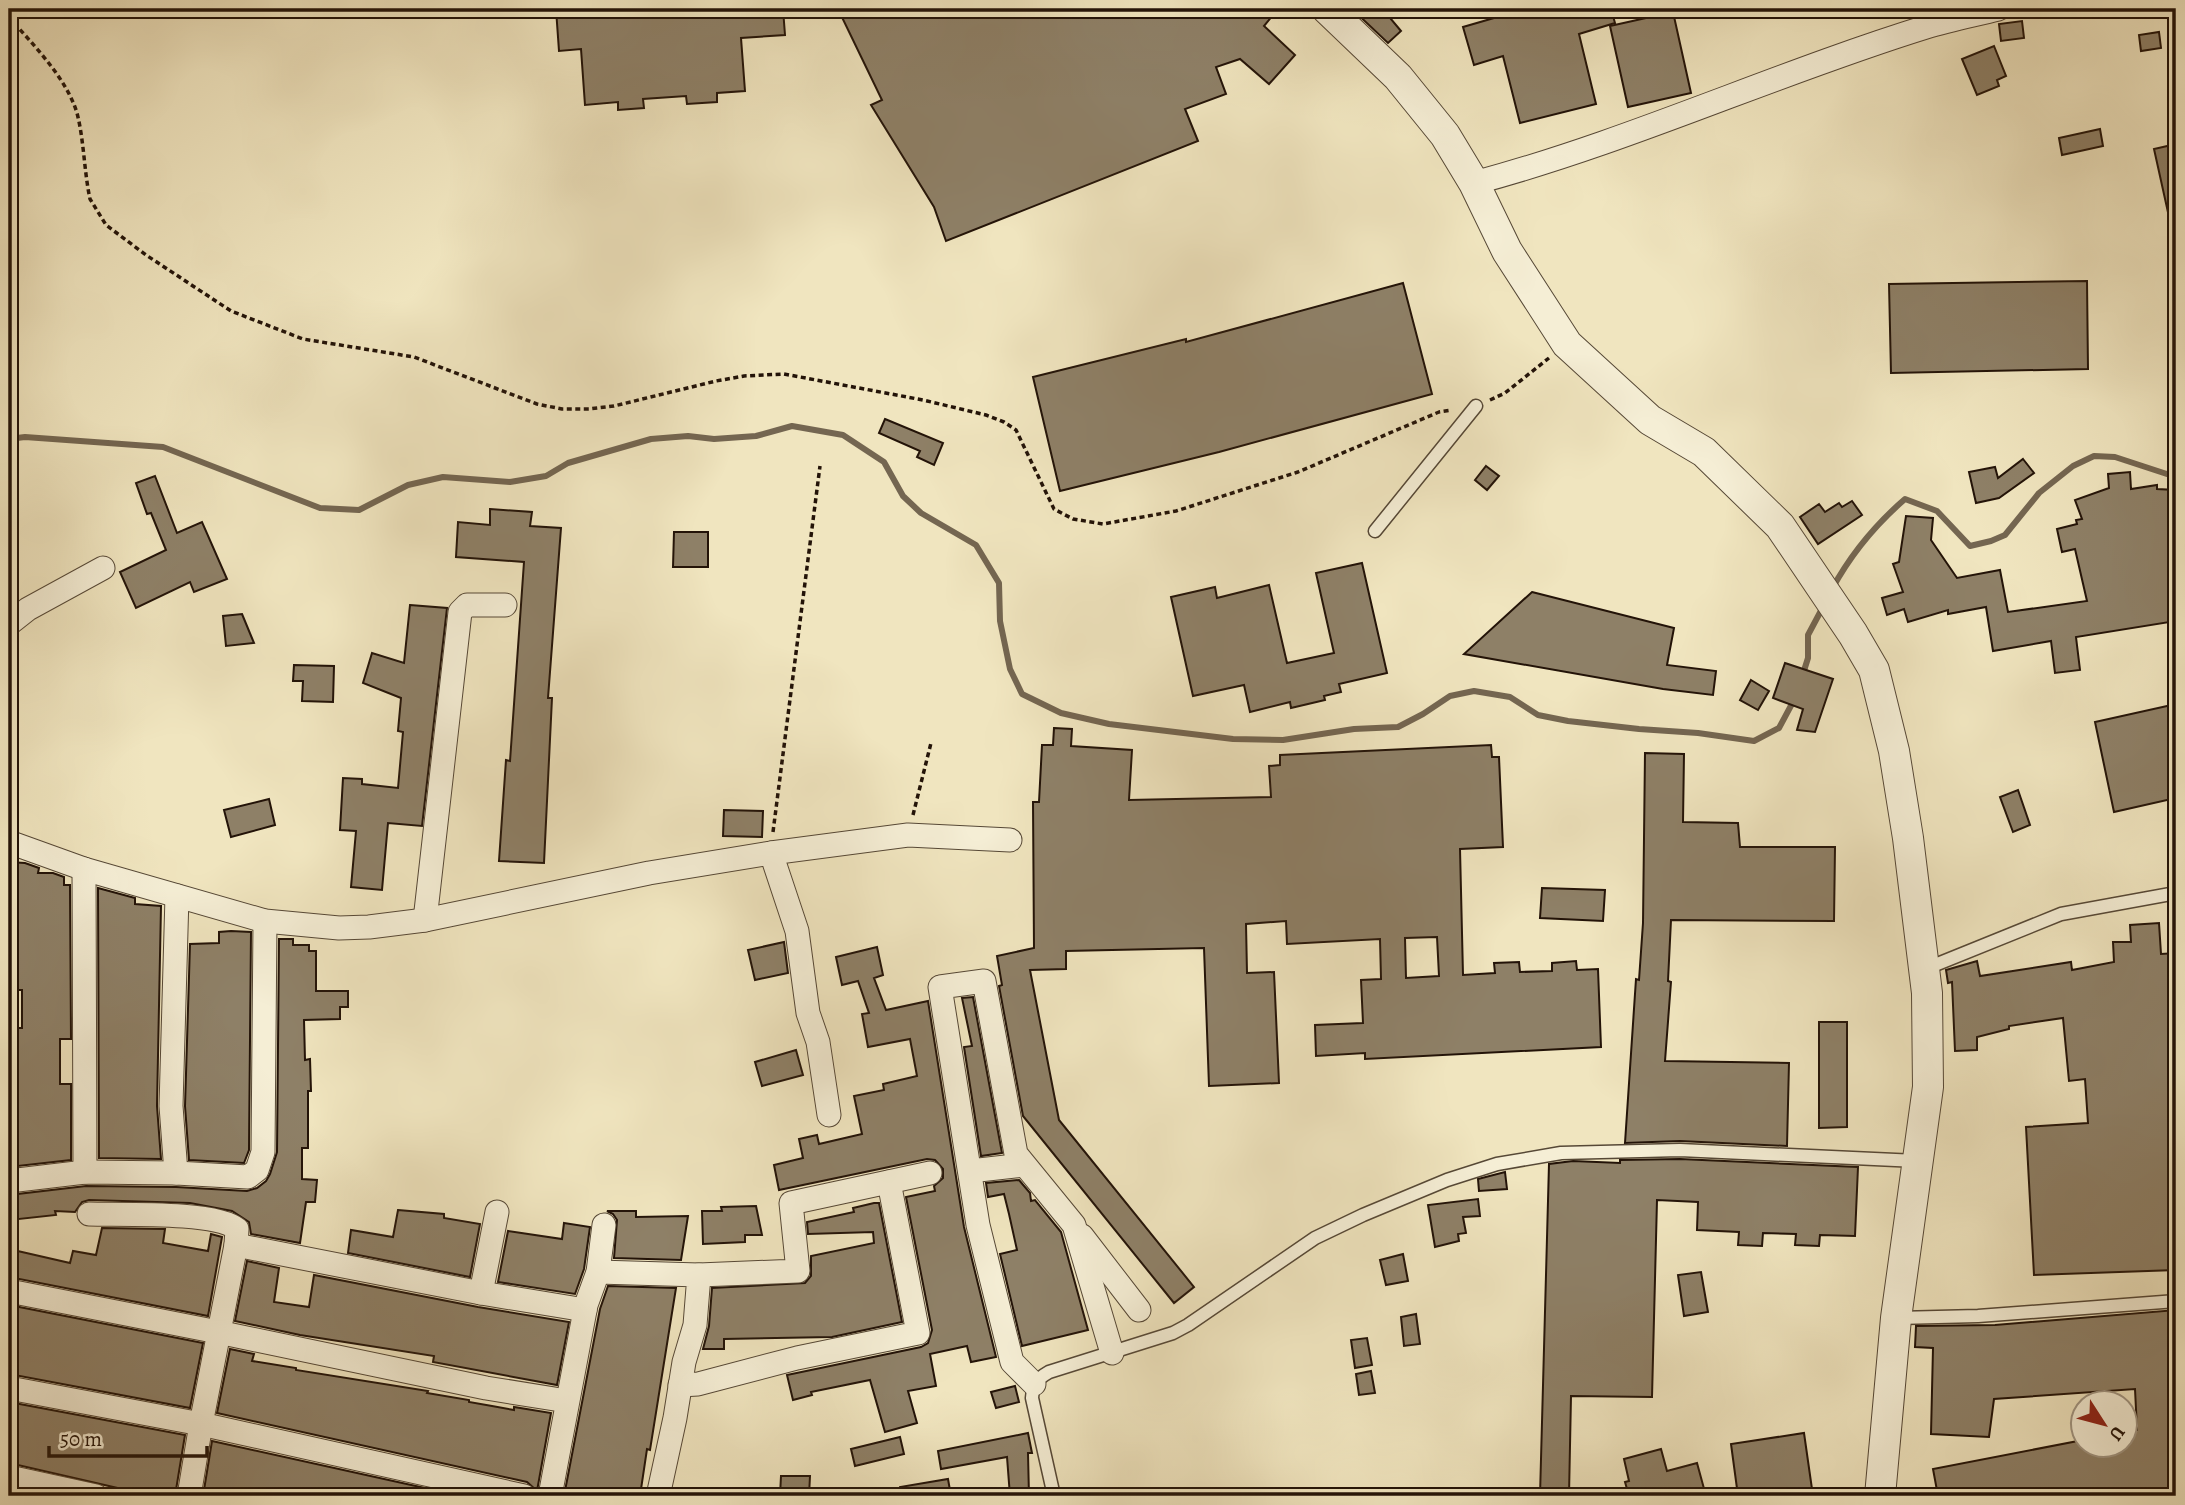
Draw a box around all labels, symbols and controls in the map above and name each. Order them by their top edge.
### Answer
north arrow [2070,1390,2140,1460]
scale bar [49,1414,206,1458]
text: U [2102,1421,2131,1447]
text: 50 m [60,1425,102,1453]

